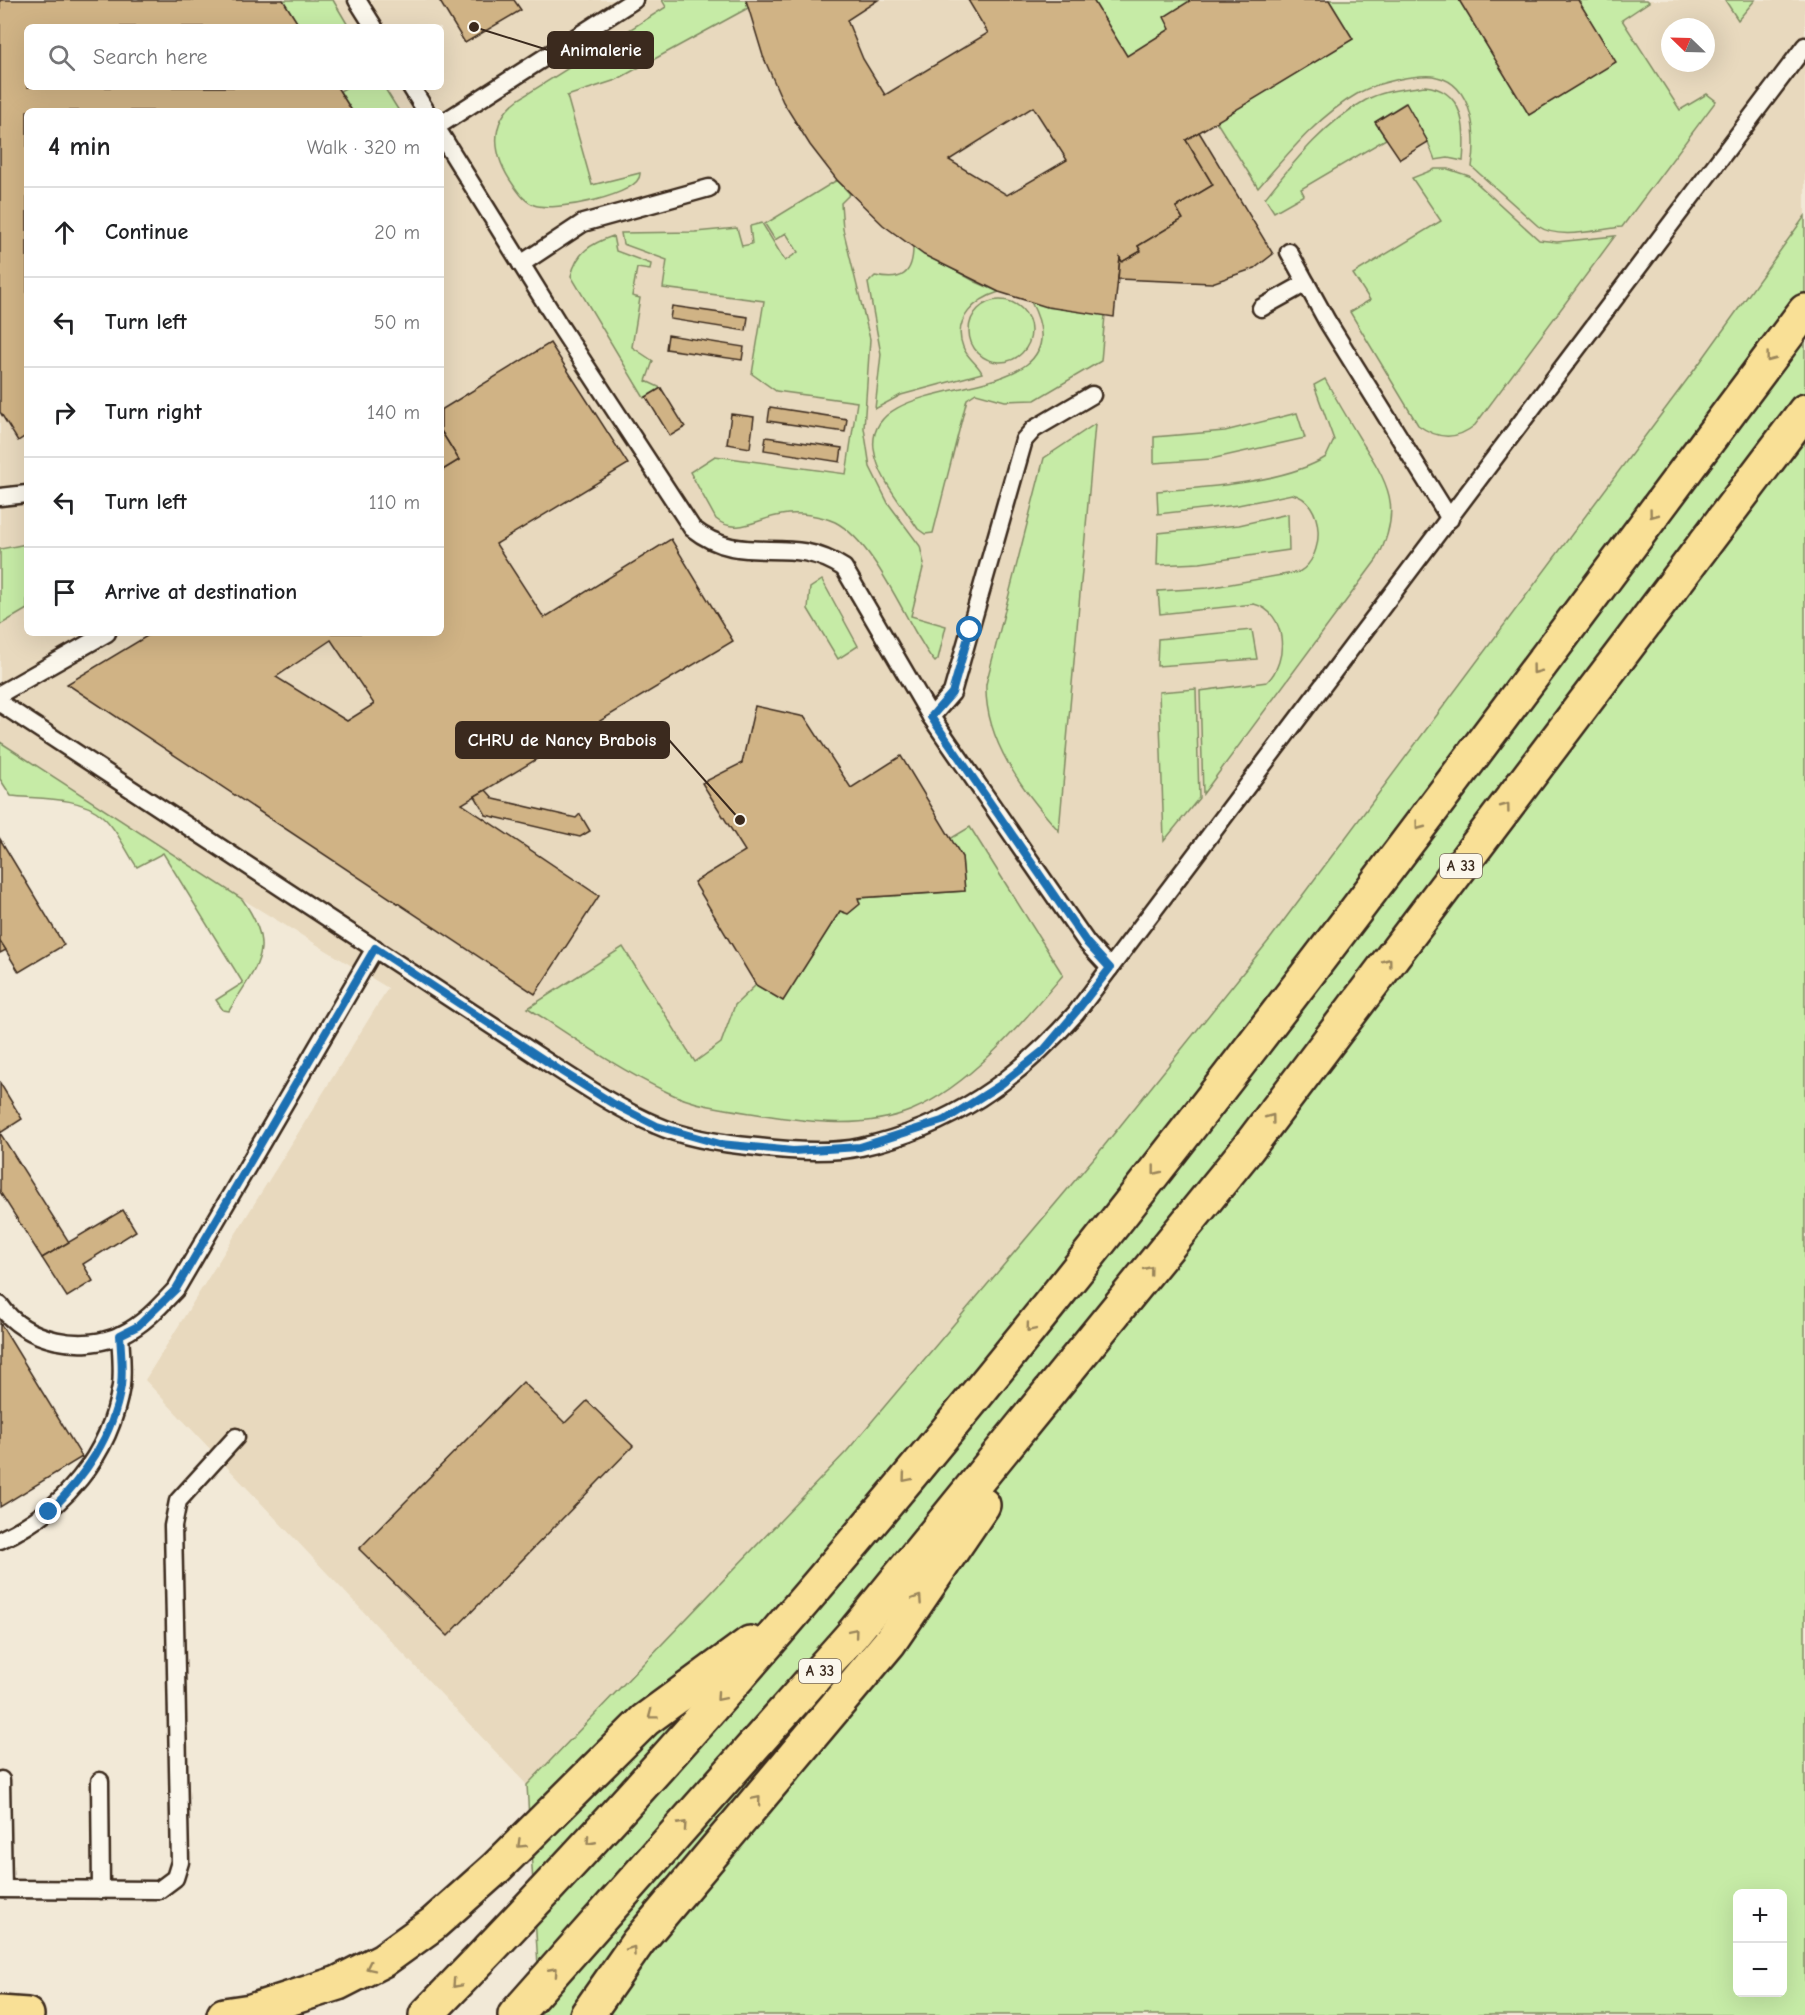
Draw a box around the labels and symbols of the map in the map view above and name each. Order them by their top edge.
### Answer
north arrow [1661,18,1715,72]
callout: Animalerie [548,32,653,68]
text: Animalerie [560,40,642,61]
one-way arrow [1766,351,1777,362]
one-way arrow [1649,507,1660,518]
route start [956,616,982,642]
one-way arrow [1532,663,1543,674]
callout: CHRU de Nancy Brabois [456,722,669,758]
text: CHRU de Nancy Brabois [468,730,657,751]
one-way arrow [1499,802,1510,813]
one-way arrow [1415,819,1426,830]
road number: A 33 [1440,854,1482,878]
one-way arrow [1381,958,1392,969]
one-way arrow [1263,1113,1274,1124]
one-way arrow [1152,1164,1163,1175]
one-way arrow [1142,1266,1153,1277]
one-way arrow [1027,1321,1038,1332]
one-way arrow [902,1471,913,1482]
route end [35,1498,61,1524]
one-way arrow [911,1595,922,1606]
one-way arrow [847,1628,858,1639]
road number: A 33 [799,1659,841,1683]
one-way arrow [716,1690,727,1700]
one-way arrow [648,1708,659,1719]
one-way arrow [749,1796,760,1807]
one-way arrow [676,1821,687,1832]
one-way arrow [586,1835,597,1845]
one-way arrow [517,1836,528,1847]
one-way arrow [625,1945,636,1956]
one-way arrow [366,1959,377,1971]
one-way arrow [547,1967,558,1978]
one-way arrow [453,1976,464,1987]

